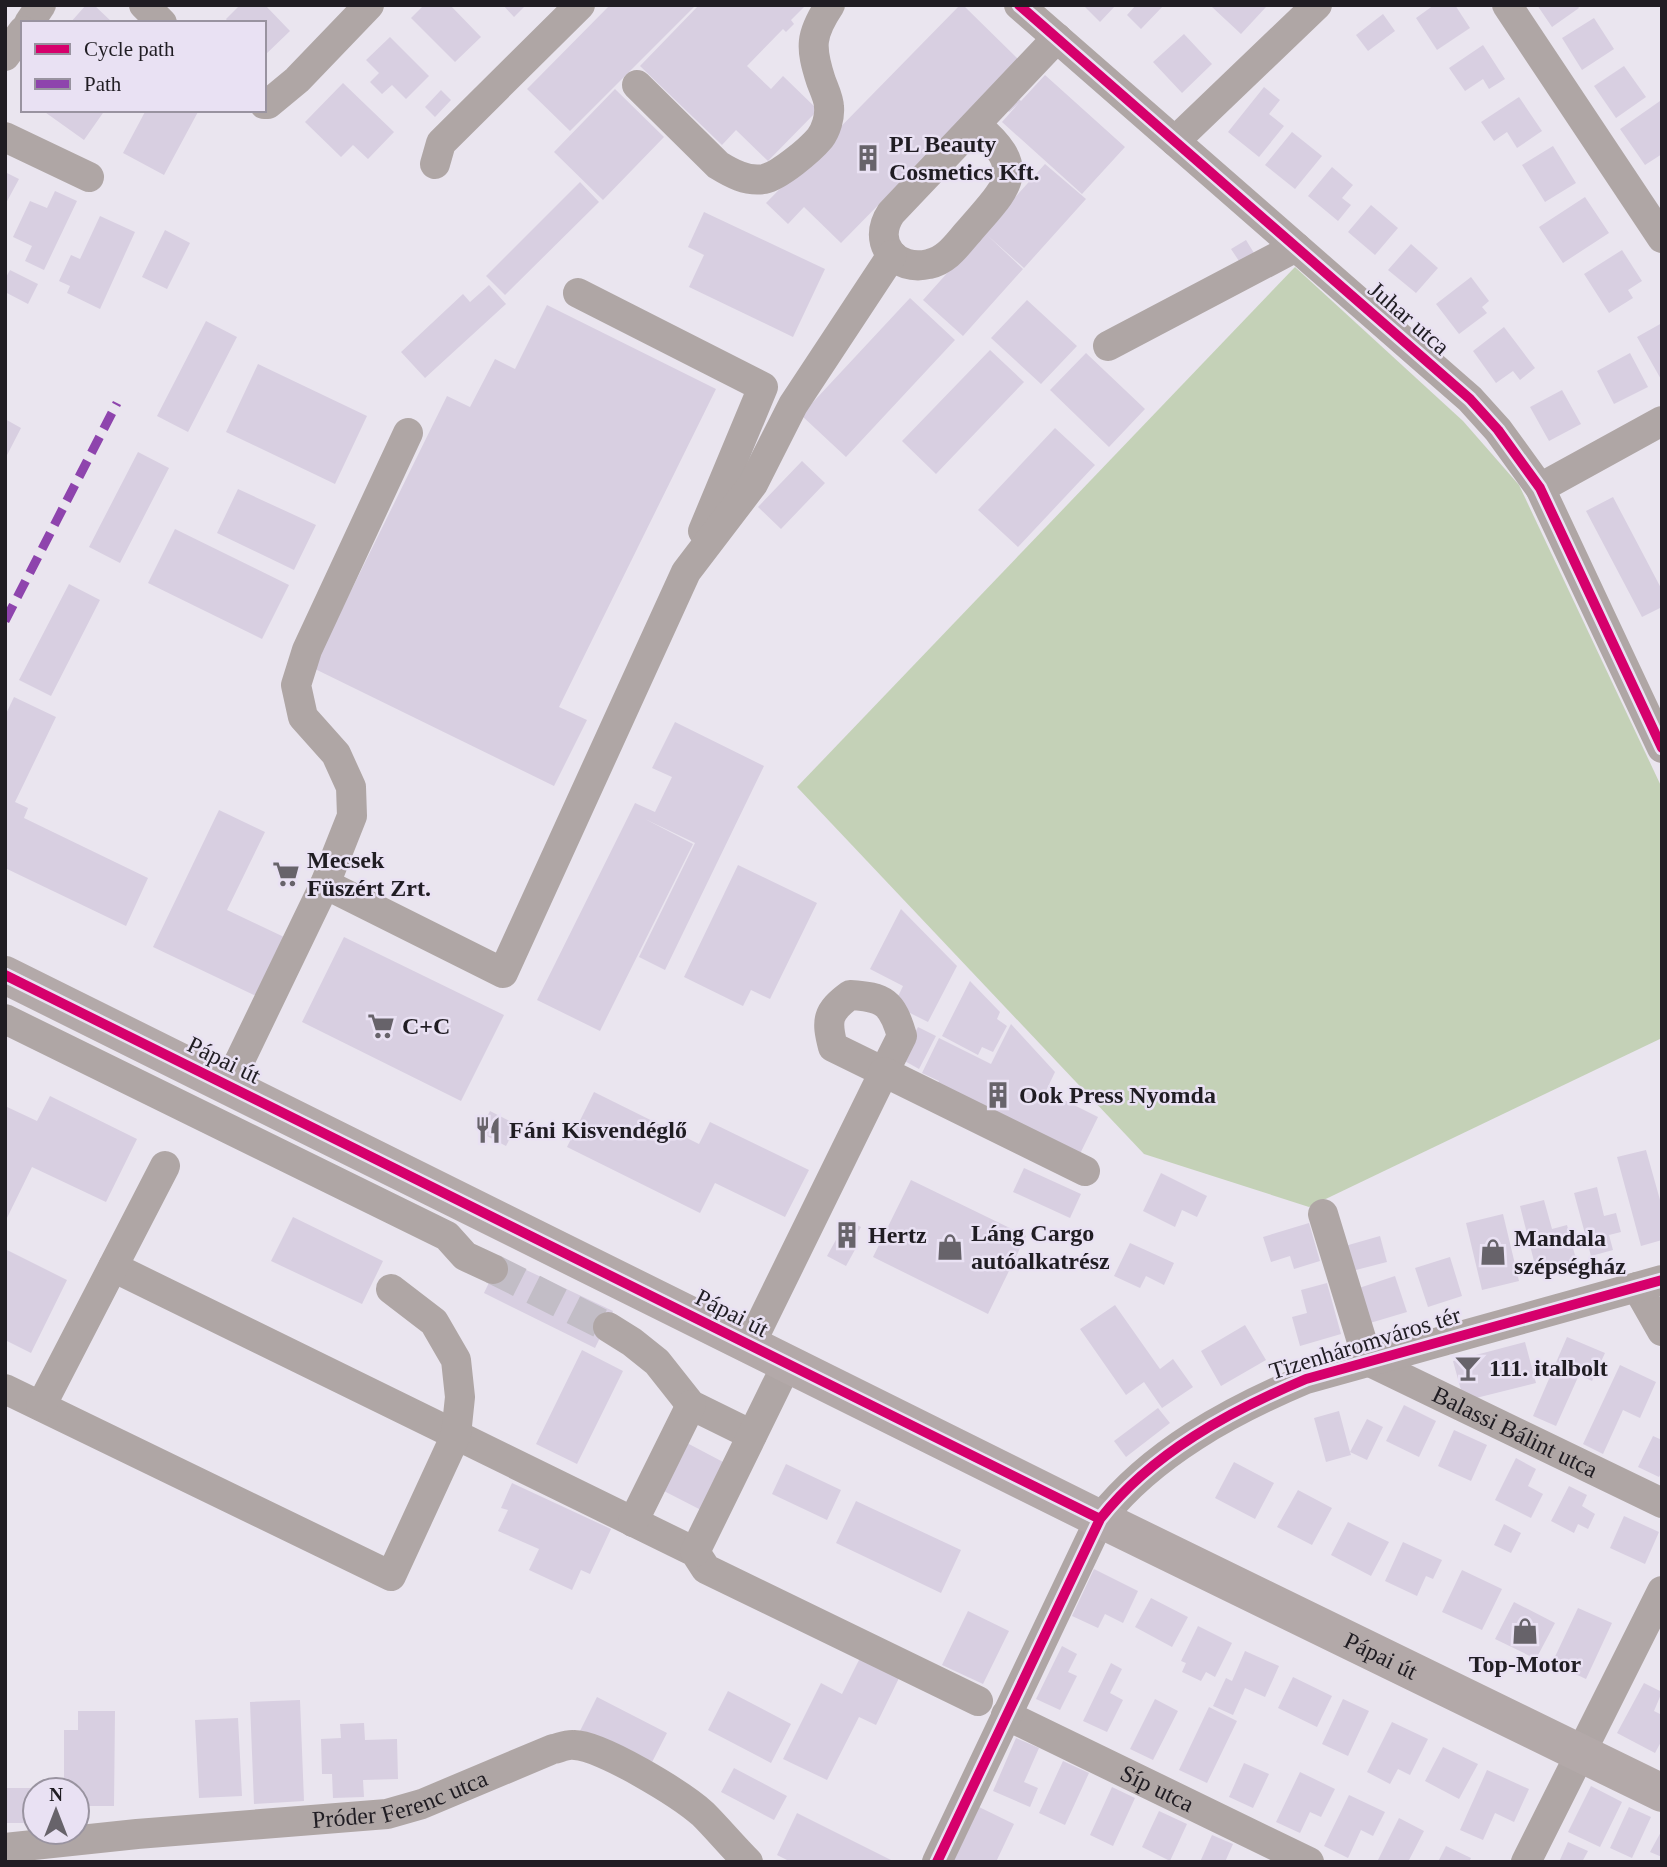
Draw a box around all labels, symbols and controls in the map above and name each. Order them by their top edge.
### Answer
legend [21,21,266,112]
text: Cycle path [84,37,175,61]
text: Path [84,72,122,96]
place label: PL Beauty Cosmetics Kft. [889,131,1040,185]
building icon: PL Beauty Cosmetics Kft. [853,143,883,173]
street label: Juhar utca [1364,276,1455,360]
place label: Mecsek Füszért Zrt. [307,847,431,901]
supermarket icon: Mecsek Füszért Zrt. [271,859,301,889]
supermarket icon: C+C [366,1011,396,1041]
place label: C+C [402,1013,450,1039]
street label: Pápai út [183,1031,265,1089]
building icon: Ook Press Nyomda [983,1080,1013,1110]
place label: Ook Press Nyomda [1019,1082,1216,1108]
restaurant icon: Fáni Kisvendéglő [473,1115,503,1145]
place label: Fáni Kisvendéglő [509,1117,687,1143]
building icon: Hertz [832,1220,862,1250]
place label: Láng Cargo autóalkatrész [971,1220,1110,1274]
place label: Hertz [868,1222,927,1248]
place label: Mandala szépségház [1514,1225,1626,1279]
shop icon: Láng Cargo autóalkatrész [935,1232,965,1262]
shop icon: Mandala szépségház [1478,1237,1508,1267]
street label: Pápai út [691,1284,773,1342]
street label: Tizenháromváros tér [1266,1302,1464,1384]
bar icon: 111. italbolt [1453,1353,1483,1383]
place label: 111. italbolt [1489,1355,1608,1381]
street label: Balassi Bálint utca [1428,1381,1602,1483]
shop icon: Top-Motor [1510,1616,1540,1646]
street label: Pápai út [1340,1627,1422,1685]
place label: Top-Motor [1469,1651,1582,1677]
street label: Síp utca [1116,1760,1198,1817]
street label: Próder Ferenc utca [311,1765,492,1833]
north arrow [21,1776,91,1846]
text: N [49,1784,63,1805]

